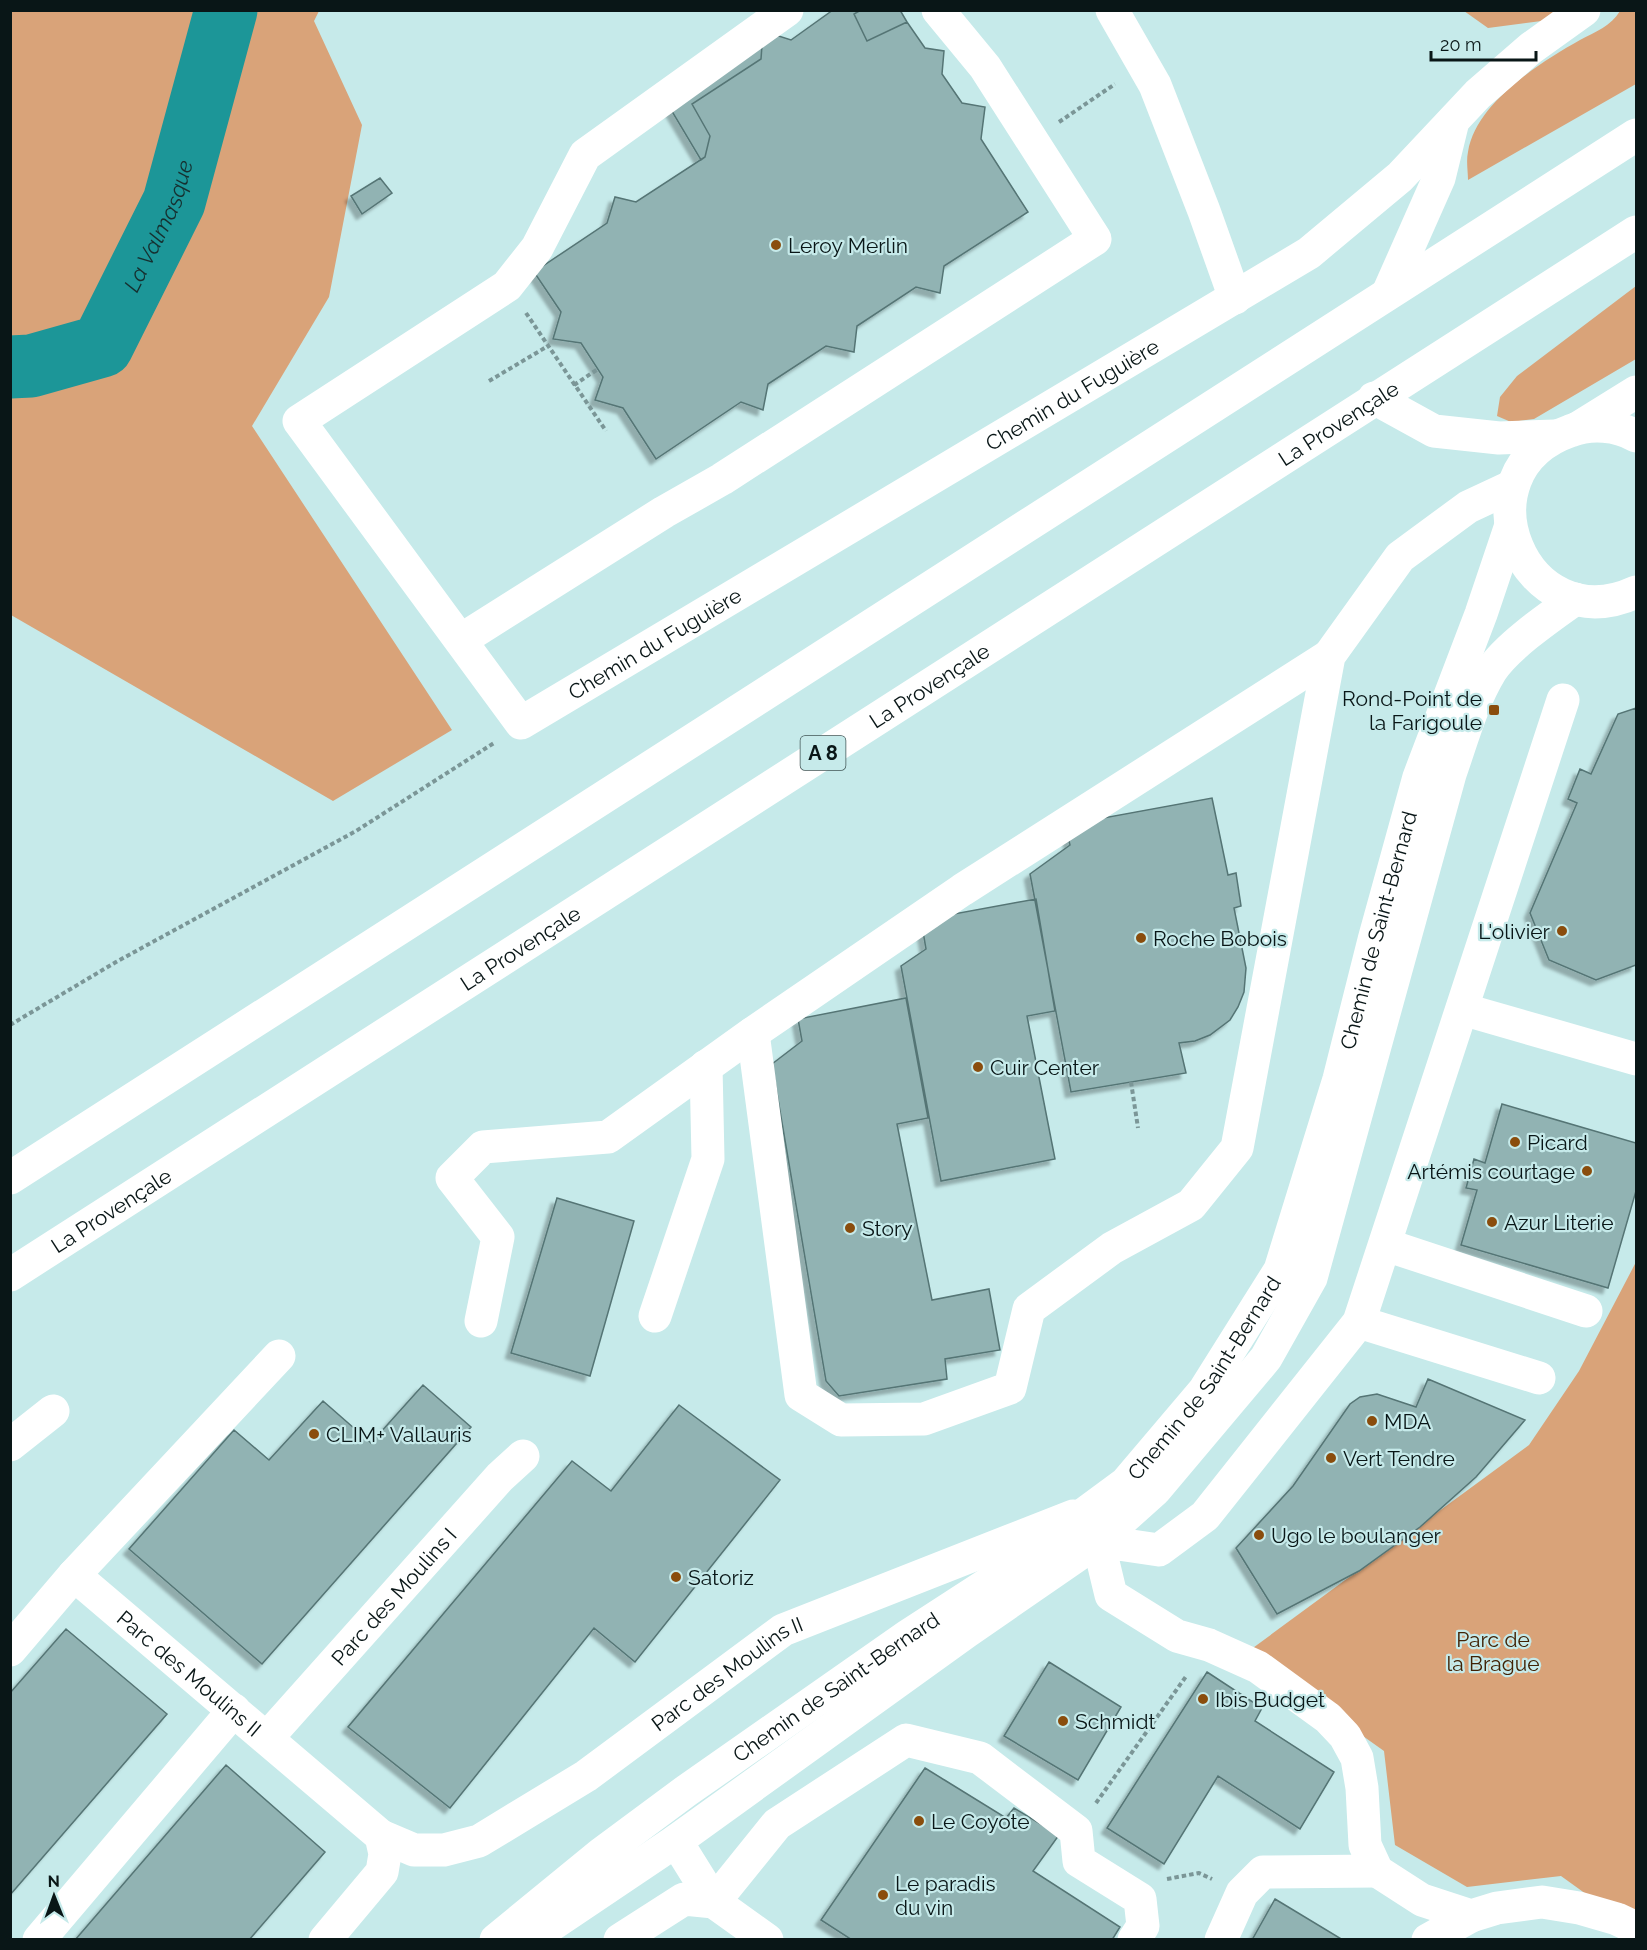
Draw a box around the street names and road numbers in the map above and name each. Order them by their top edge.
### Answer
street label: Chemin du Fuguière [981,333,1163,456]
street label: La Provençale [1274,375,1403,471]
street label: Chemin du Fuguière [563,582,746,705]
street label: La Provençale [864,638,994,733]
road number: A 8 [800,736,846,770]
street label: Chemin de Saint-Bernard [1334,808,1422,1052]
street label: La Provençale [455,900,585,996]
street label: La Provençale [46,1163,176,1258]
street label: Chemin de Saint-Bernard [1122,1271,1286,1485]
street label: Parc des Moulins I [326,1522,461,1670]
street label: Parc des Moulins II [112,1605,266,1741]
street label: Chemin de Saint-Bernard [728,1607,944,1767]
street label: Parc des Moulins II [646,1611,806,1736]

